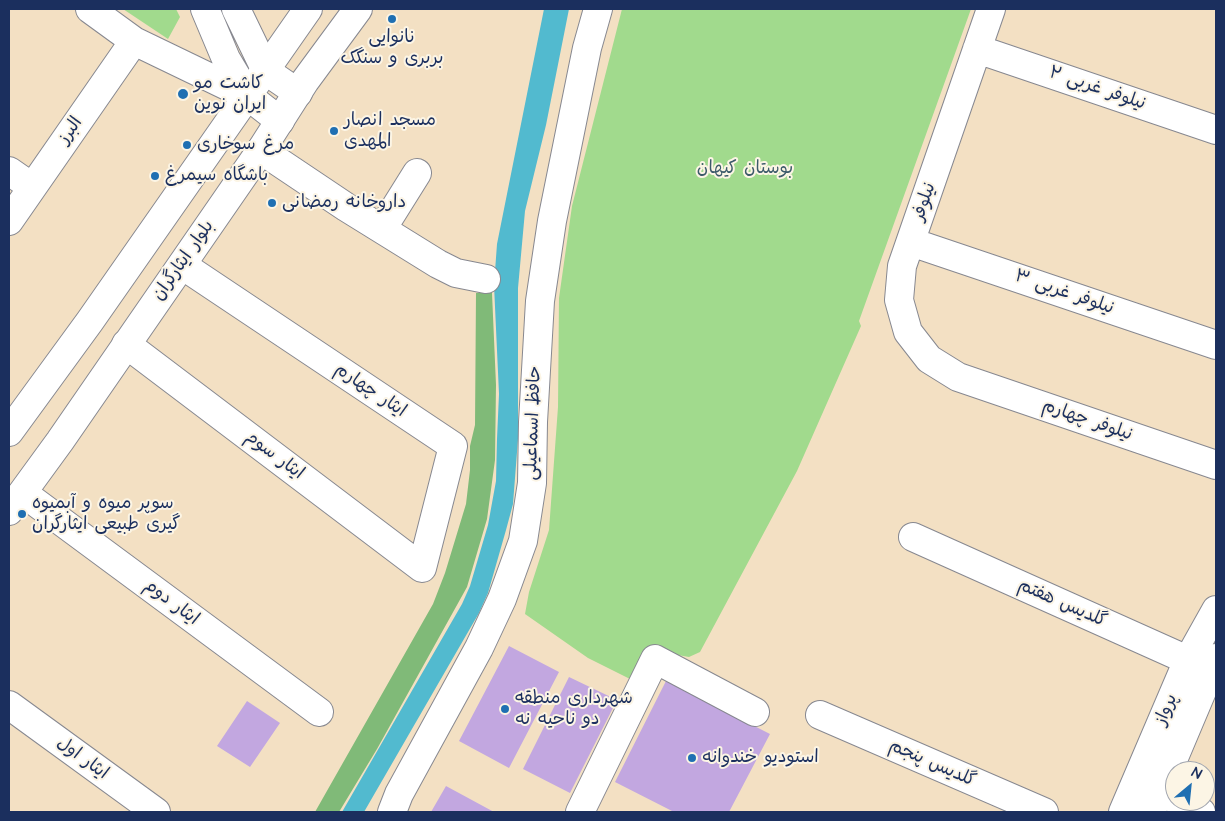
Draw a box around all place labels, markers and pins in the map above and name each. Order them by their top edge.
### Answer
marker: نانوایی بربری و سنگک [386,13,398,25]
place label: نانوایی بربری و سنگک [340,27,444,70]
place label: کاشت مو ایران نوین [194,73,266,116]
marker: کاشت مو ایران نوین [176,87,190,101]
place label: مسجد انصار المهدی [344,110,436,152]
marker: مسجد انصار المهدی [328,125,340,137]
place label: مرغ سوخاری [197,134,294,156]
marker: مرغ سوخاری [181,139,193,151]
place label: باشگاه سیمرغ [165,165,268,187]
marker: باشگاه سیمرغ [149,170,161,182]
place label: داروخانه رمضانی [282,192,406,214]
marker: داروخانه رمضانی [266,197,278,209]
place label: سوپر میوه و آبمیوه گیری طبیعی ایثارگران [32,493,180,536]
marker: سوپر میوه و آبمیوه گیری طبیعی ایثارگران [16,508,28,520]
place label: شهرداری منطقه دو ناحیه نه [515,688,633,731]
marker: شهرداری منطقه دو ناحیه نه [499,703,511,715]
place label: استودیو خندوانه [702,747,819,769]
marker: استودیو خندوانه [686,752,698,764]

